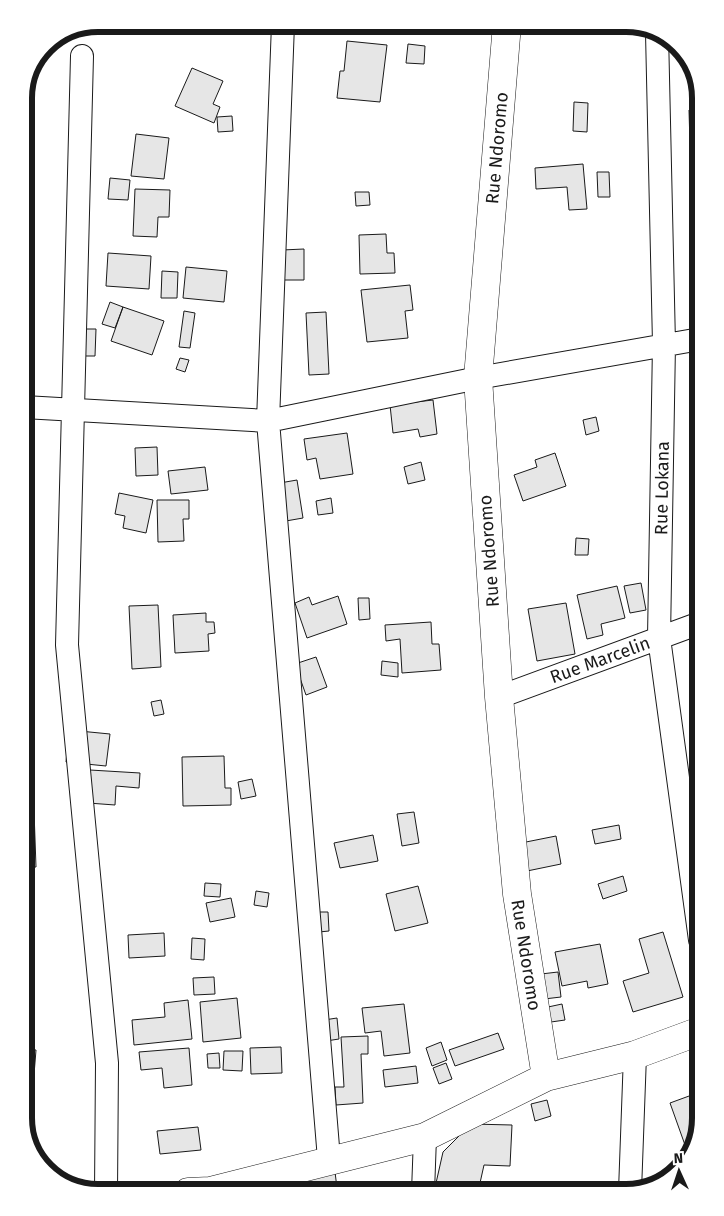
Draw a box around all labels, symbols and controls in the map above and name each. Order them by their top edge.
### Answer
street label: Rue Ndoromo [481,91,513,205]
street label: Rue Lokana [650,441,674,535]
street label: Rue Ndoromo [474,494,504,608]
street label: Rue Marcelin [547,632,653,688]
street label: Rue Ndoromo [506,898,546,1012]
north arrow [654,1146,704,1196]
text: N [673,1150,683,1167]

